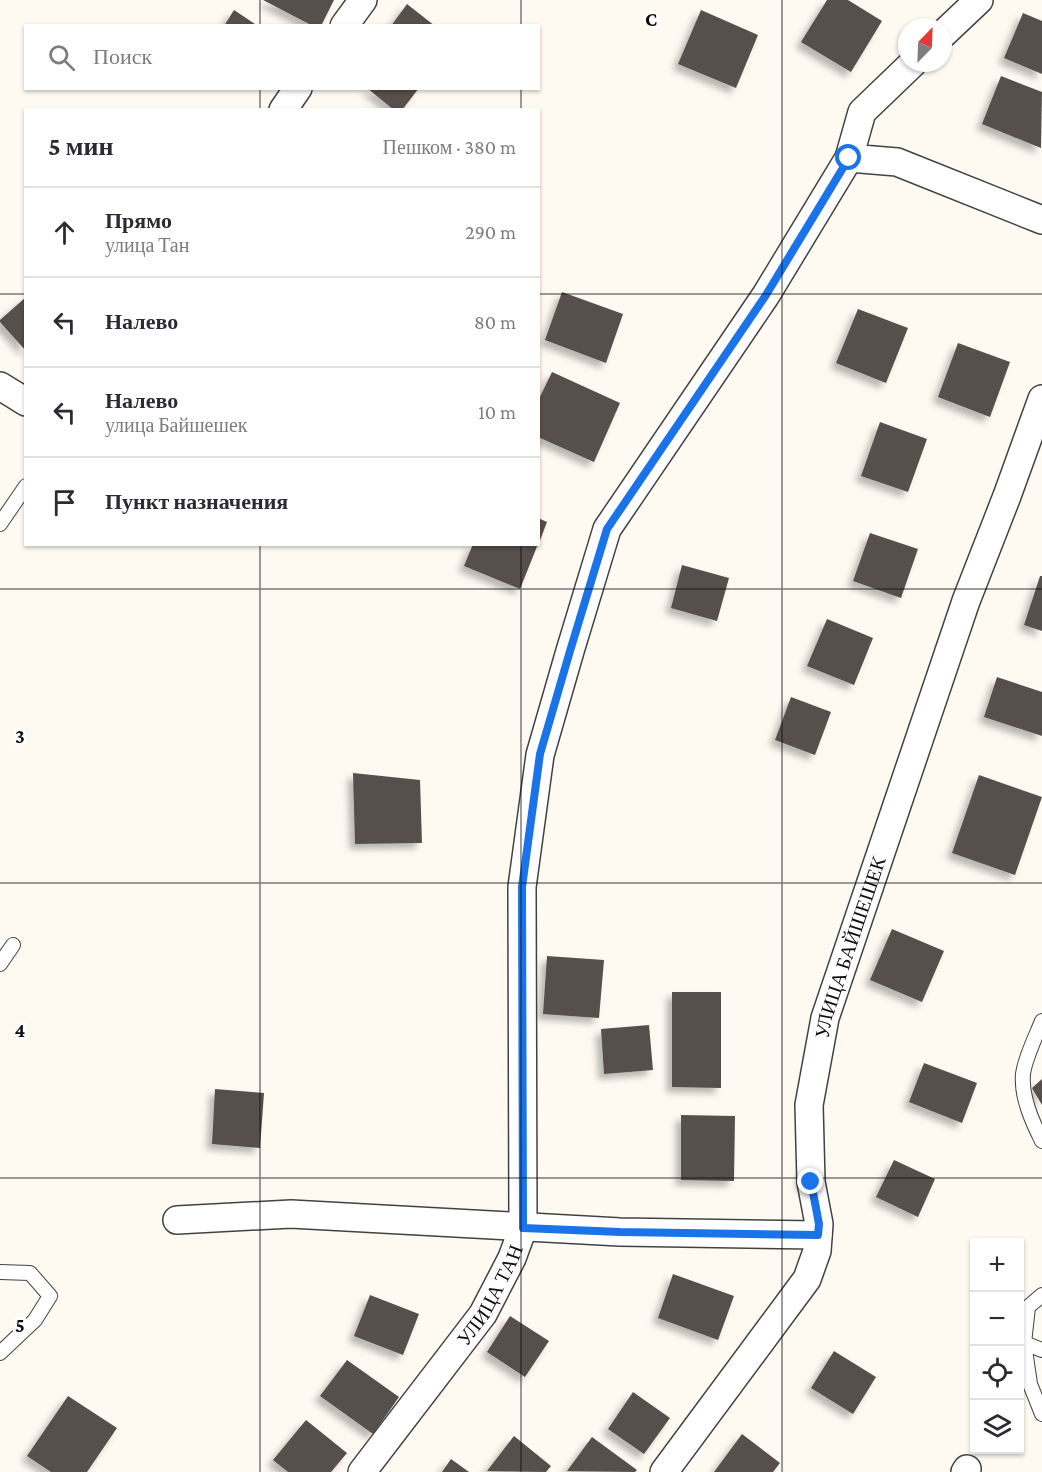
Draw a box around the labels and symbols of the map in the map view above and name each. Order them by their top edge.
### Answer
text: C [645,8,657,30]
north arrow [898,18,952,72]
route start [835,144,861,170]
text: 3 [15,725,25,747]
street label: УЛИЦА БАЙШЕШЕК [810,853,890,1040]
text: 4 [15,1019,26,1041]
route end [797,1168,823,1194]
street label: УЛИЦА ТАН [452,1242,527,1350]
text: 5 [15,1314,25,1336]

